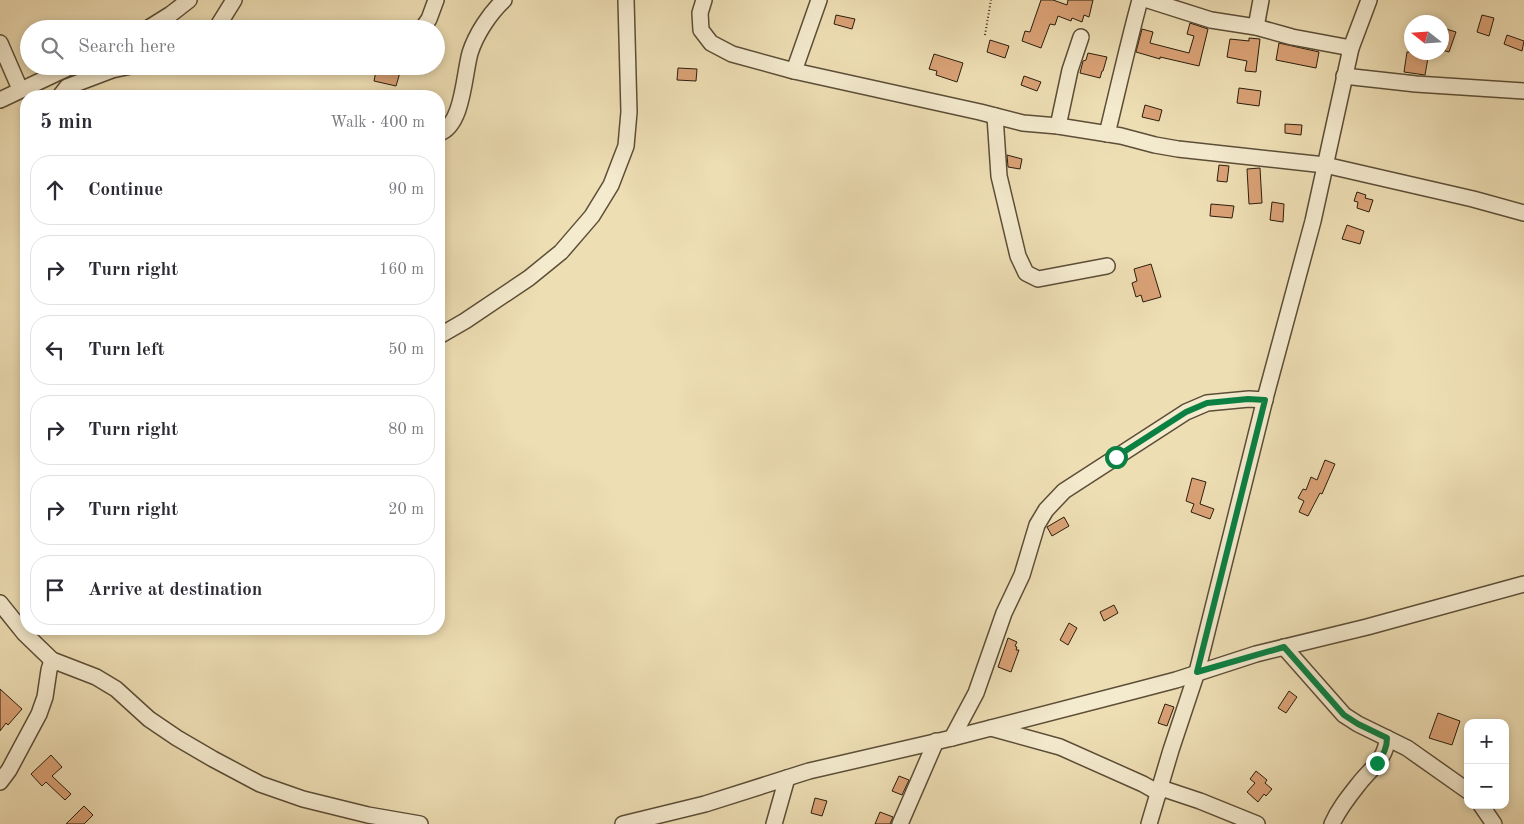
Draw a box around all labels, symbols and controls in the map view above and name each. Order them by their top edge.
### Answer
north arrow [1404,15,1449,60]
search box [20,20,445,75]
icon: search [38,34,66,62]
text: Search here [78,38,175,57]
text: 5 min [40,112,93,133]
text: Walk · 400 m [330,115,425,131]
icon: ahead [41,176,69,204]
text: Continue [88,181,163,200]
text: 90 m [388,182,424,198]
icon: right [41,256,69,284]
text: Turn right [88,261,178,280]
text: 160 m [379,262,424,278]
icon: left [41,336,69,364]
text: Turn left [88,341,165,360]
text: 50 m [388,342,424,358]
icon: right [41,416,69,444]
text: Turn right [88,421,178,440]
text: 80 m [388,422,424,438]
route start [1105,446,1128,469]
icon: right [41,496,69,524]
text: Turn right [88,501,178,520]
text: 20 m [388,502,424,518]
icon: arrive [41,576,69,604]
text: Arrive at destination [88,581,262,600]
map controls [1464,719,1509,809]
button: + [1464,719,1509,764]
route end [1366,752,1389,775]
button: − [1464,764,1509,809]

